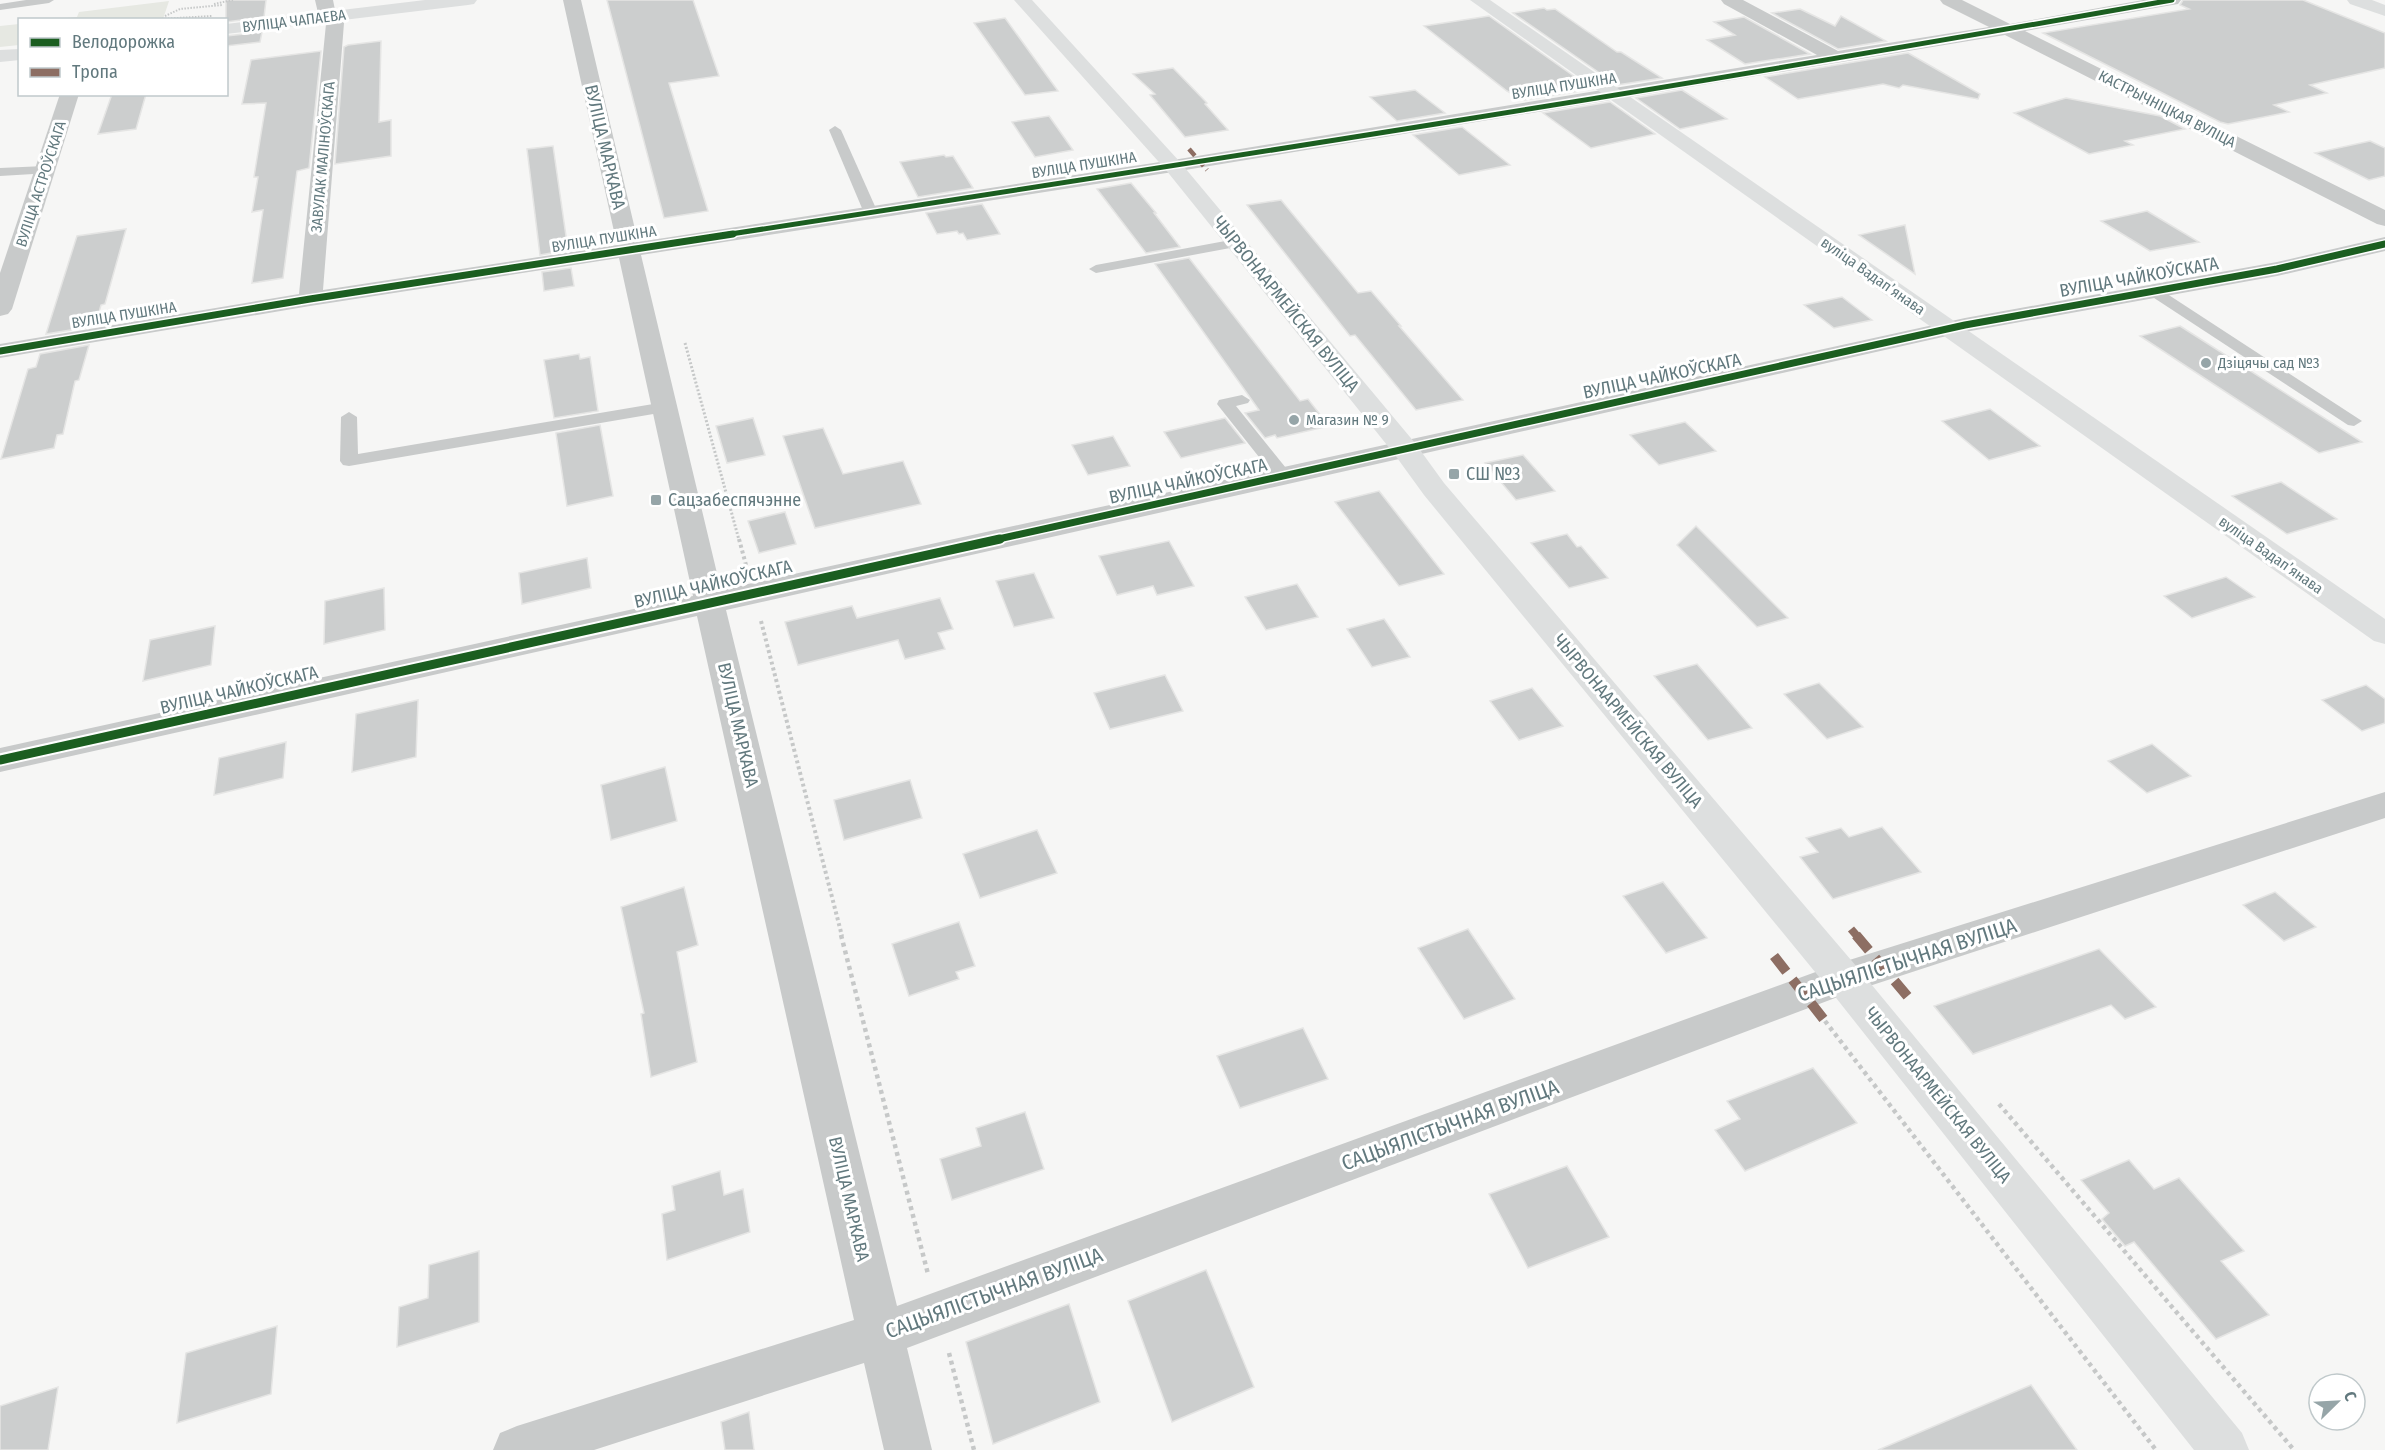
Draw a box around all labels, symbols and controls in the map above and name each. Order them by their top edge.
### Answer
street label: ВУЛІЦА ЧАПАЕВА [241,6,347,36]
legend [18,18,228,96]
text: Велодорожка [72,31,175,53]
text: Тропа [72,61,118,83]
street label: КАСТРЫЧНІЦКАЯ ВУЛІЦА [2095,67,2239,151]
street label: ВУЛІЦА ПУШКІНА [1510,69,1618,103]
street label: ЗАВУЛАК МАЛІНОЎСКАГА [307,81,339,233]
street label: ВУЛІЦА МАРКАВА [580,82,630,212]
street label: ВУЛІЦА АСТРОЎСКАГА [12,119,70,249]
street label: ВУЛІЦА ПУШКІНА [1030,148,1138,182]
street label: ЧЫРВОНААРМЕЙСКАЯ ВУЛІЦА [1208,211,1364,397]
street label: ВУЛІЦА ПУШКІНА [550,222,658,256]
street label: вуліца Вадапʼянава [1817,233,1929,319]
street label: ВУЛІЦА ЧАЙКОЎСКАГА [2058,251,2221,302]
street label: ВУЛІЦА ПУШКІНА [70,298,178,332]
street label: ВУЛІЦА ЧАЙКОЎСКАГА [1581,347,1744,404]
place label: Дзіцячы сад №3 [2217,354,2320,372]
marker: Дзіцячы сад №3 [2199,356,2213,370]
place label: Магазин № 9 [1306,411,1389,429]
marker: Магазин № 9 [1287,413,1301,427]
street label: ВУЛІЦА ЧАЙКОЎСКАГА [1107,452,1270,509]
place label: СШ №3 [1466,463,1520,485]
marker: СШ №3 [1447,467,1461,481]
place label: Сацзабеспячэнне [668,489,801,511]
marker: Сацзабеспячэнне [649,493,663,507]
street label: вуліца Вадапʼянава [2215,512,2327,598]
street label: ВУЛІЦА ЧАЙКОЎСКАГА [632,554,795,613]
street label: ЧЫРВОНААРМЕЙСКАЯ ВУЛІЦА [1549,630,1708,813]
street label: ВУЛІЦА ЧАЙКОЎСКАГА [158,660,321,719]
street label: ВУЛІЦА МАРКАВА [713,660,763,790]
street label: САЦЫЯЛІСТЫЧНАЯ ВУЛІЦА [1794,912,2020,1008]
street label: ЧЫРВОНААРМЕЙСКАЯ ВУЛІЦА [1860,1002,2016,1188]
street label: САЦЫЯЛІСТЫЧНАЯ ВУЛІЦА [1338,1074,1562,1176]
street label: ВУЛІЦА МАРКАВА [824,1134,874,1264]
street label: САЦЫЯЛІСТЫЧНАЯ ВУЛІЦА [882,1242,1106,1344]
north arrow [2307,1372,2367,1432]
text: С [2340,1388,2361,1404]

